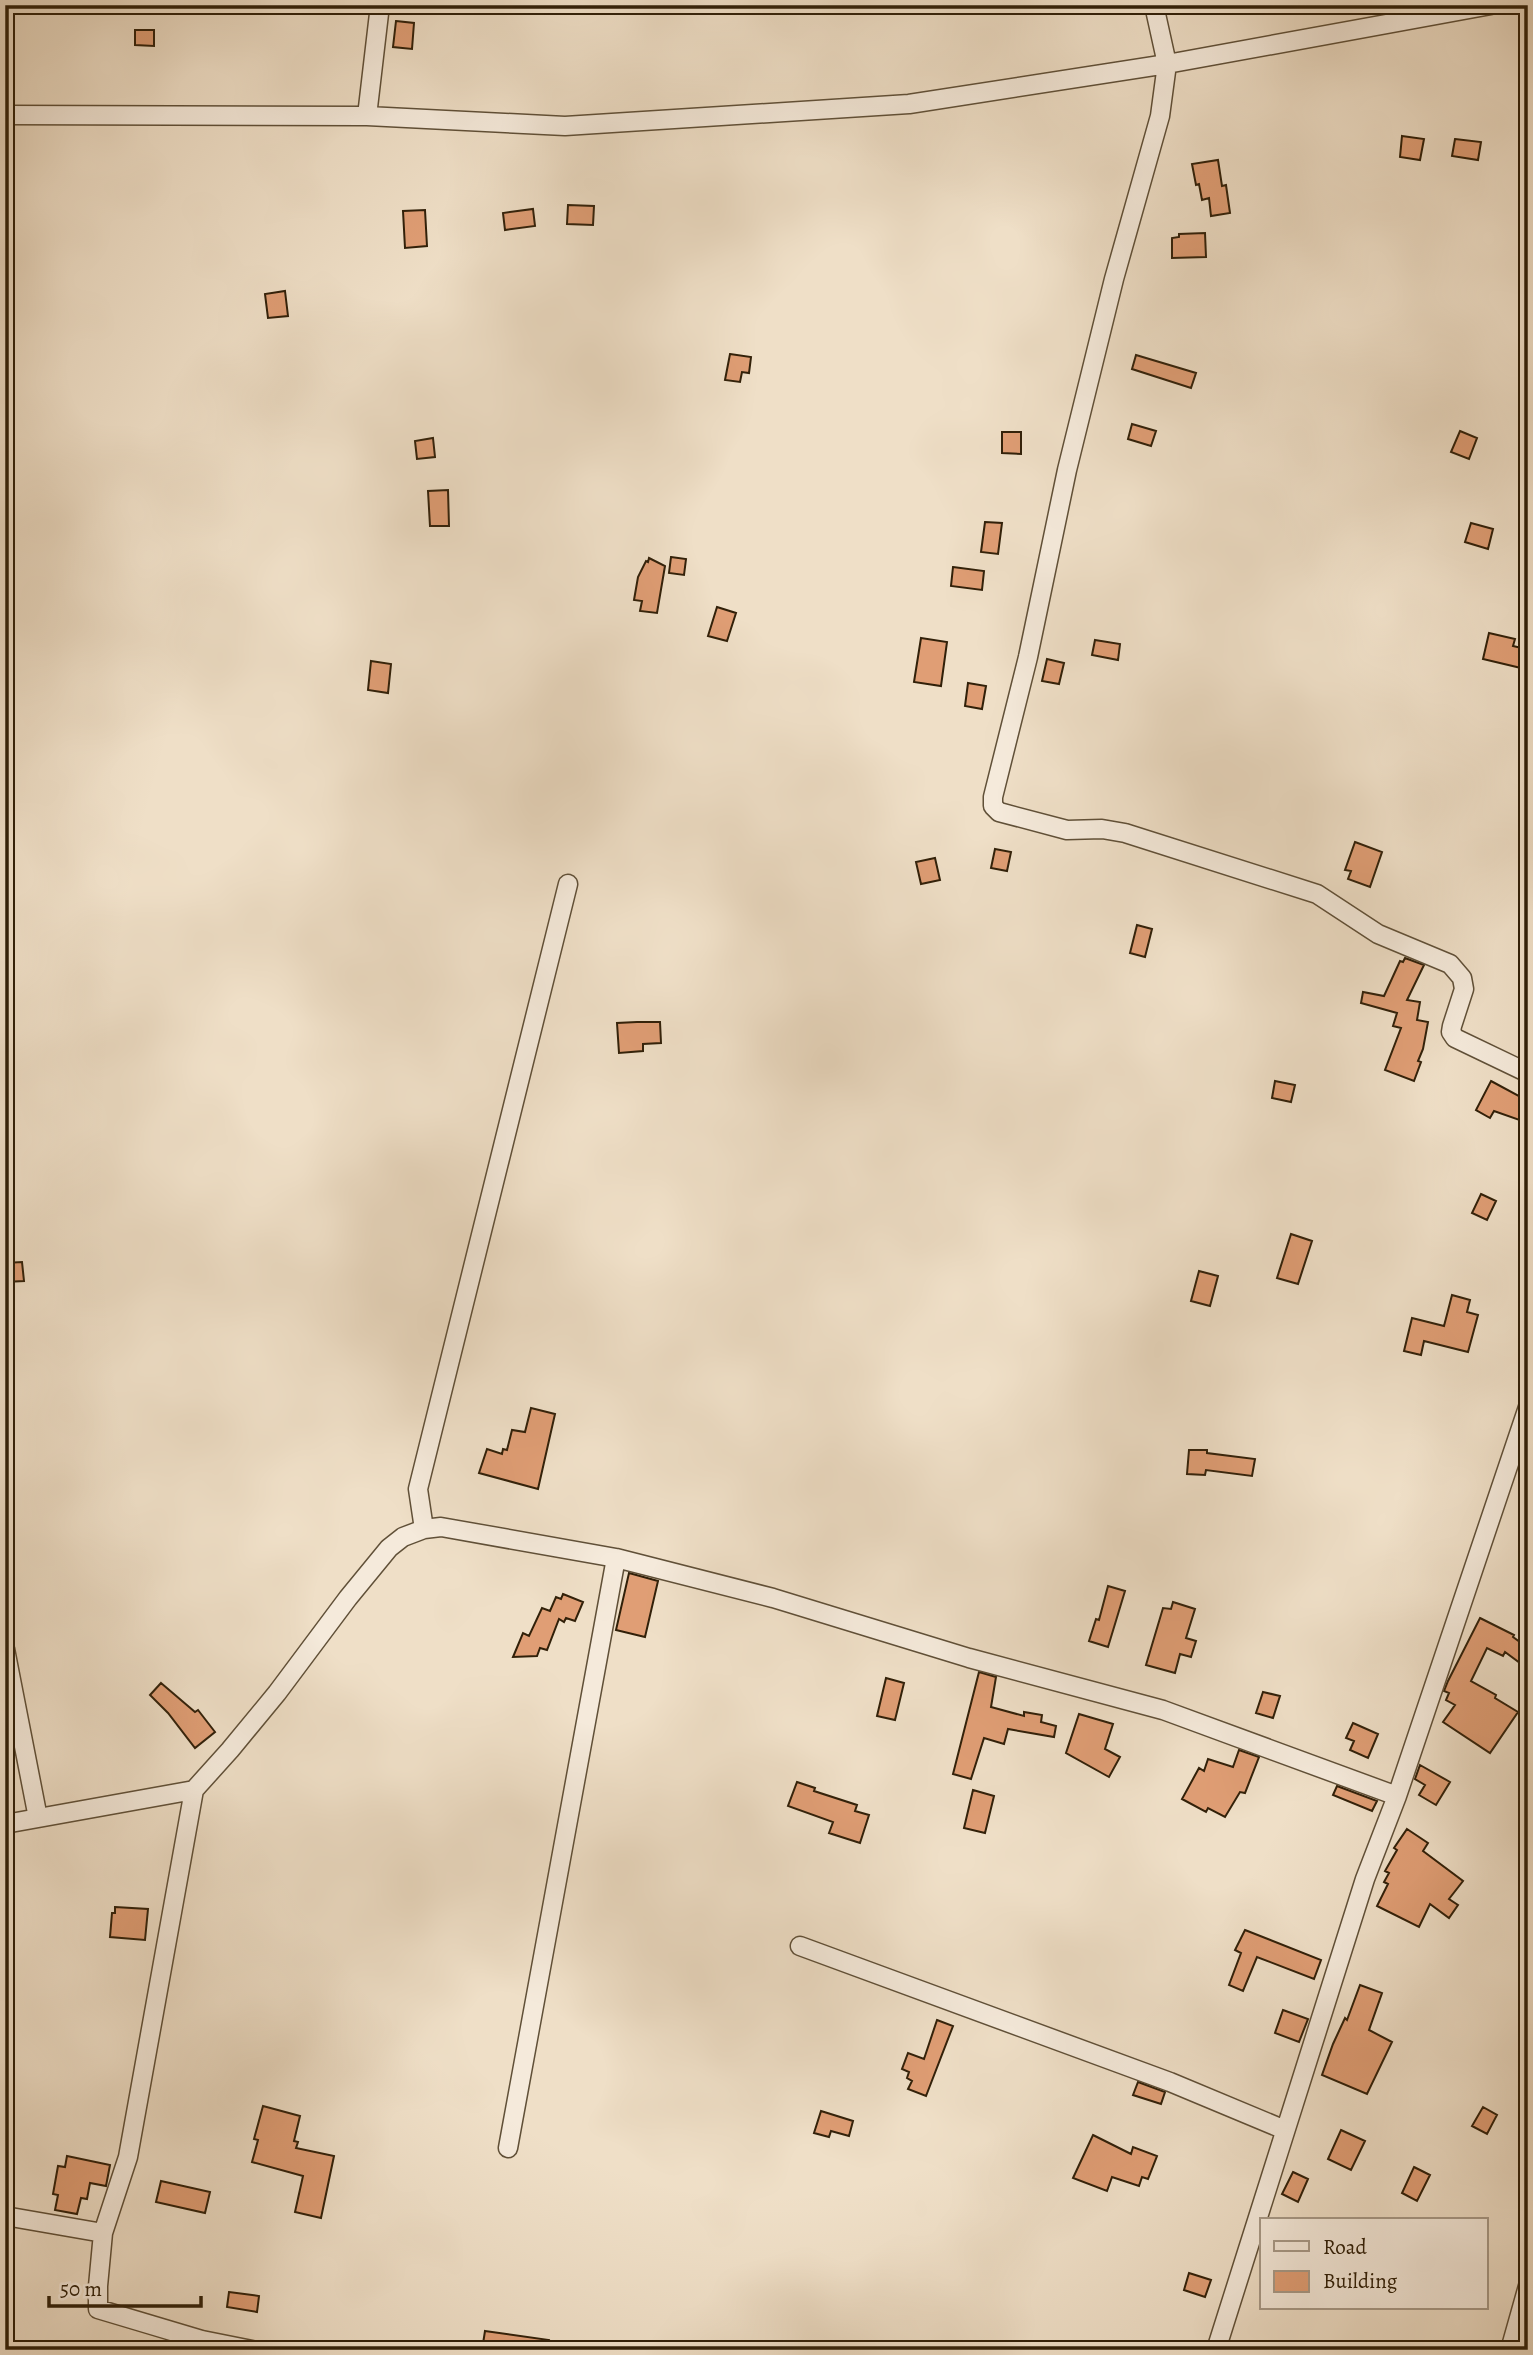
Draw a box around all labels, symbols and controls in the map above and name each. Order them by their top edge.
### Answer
legend [1260,2218,1488,2310]
text: Road [1323,2233,1367,2261]
scale bar [49,2264,201,2308]
text: Building [1323,2267,1398,2295]
text: 50 m [60,2275,102,2303]

